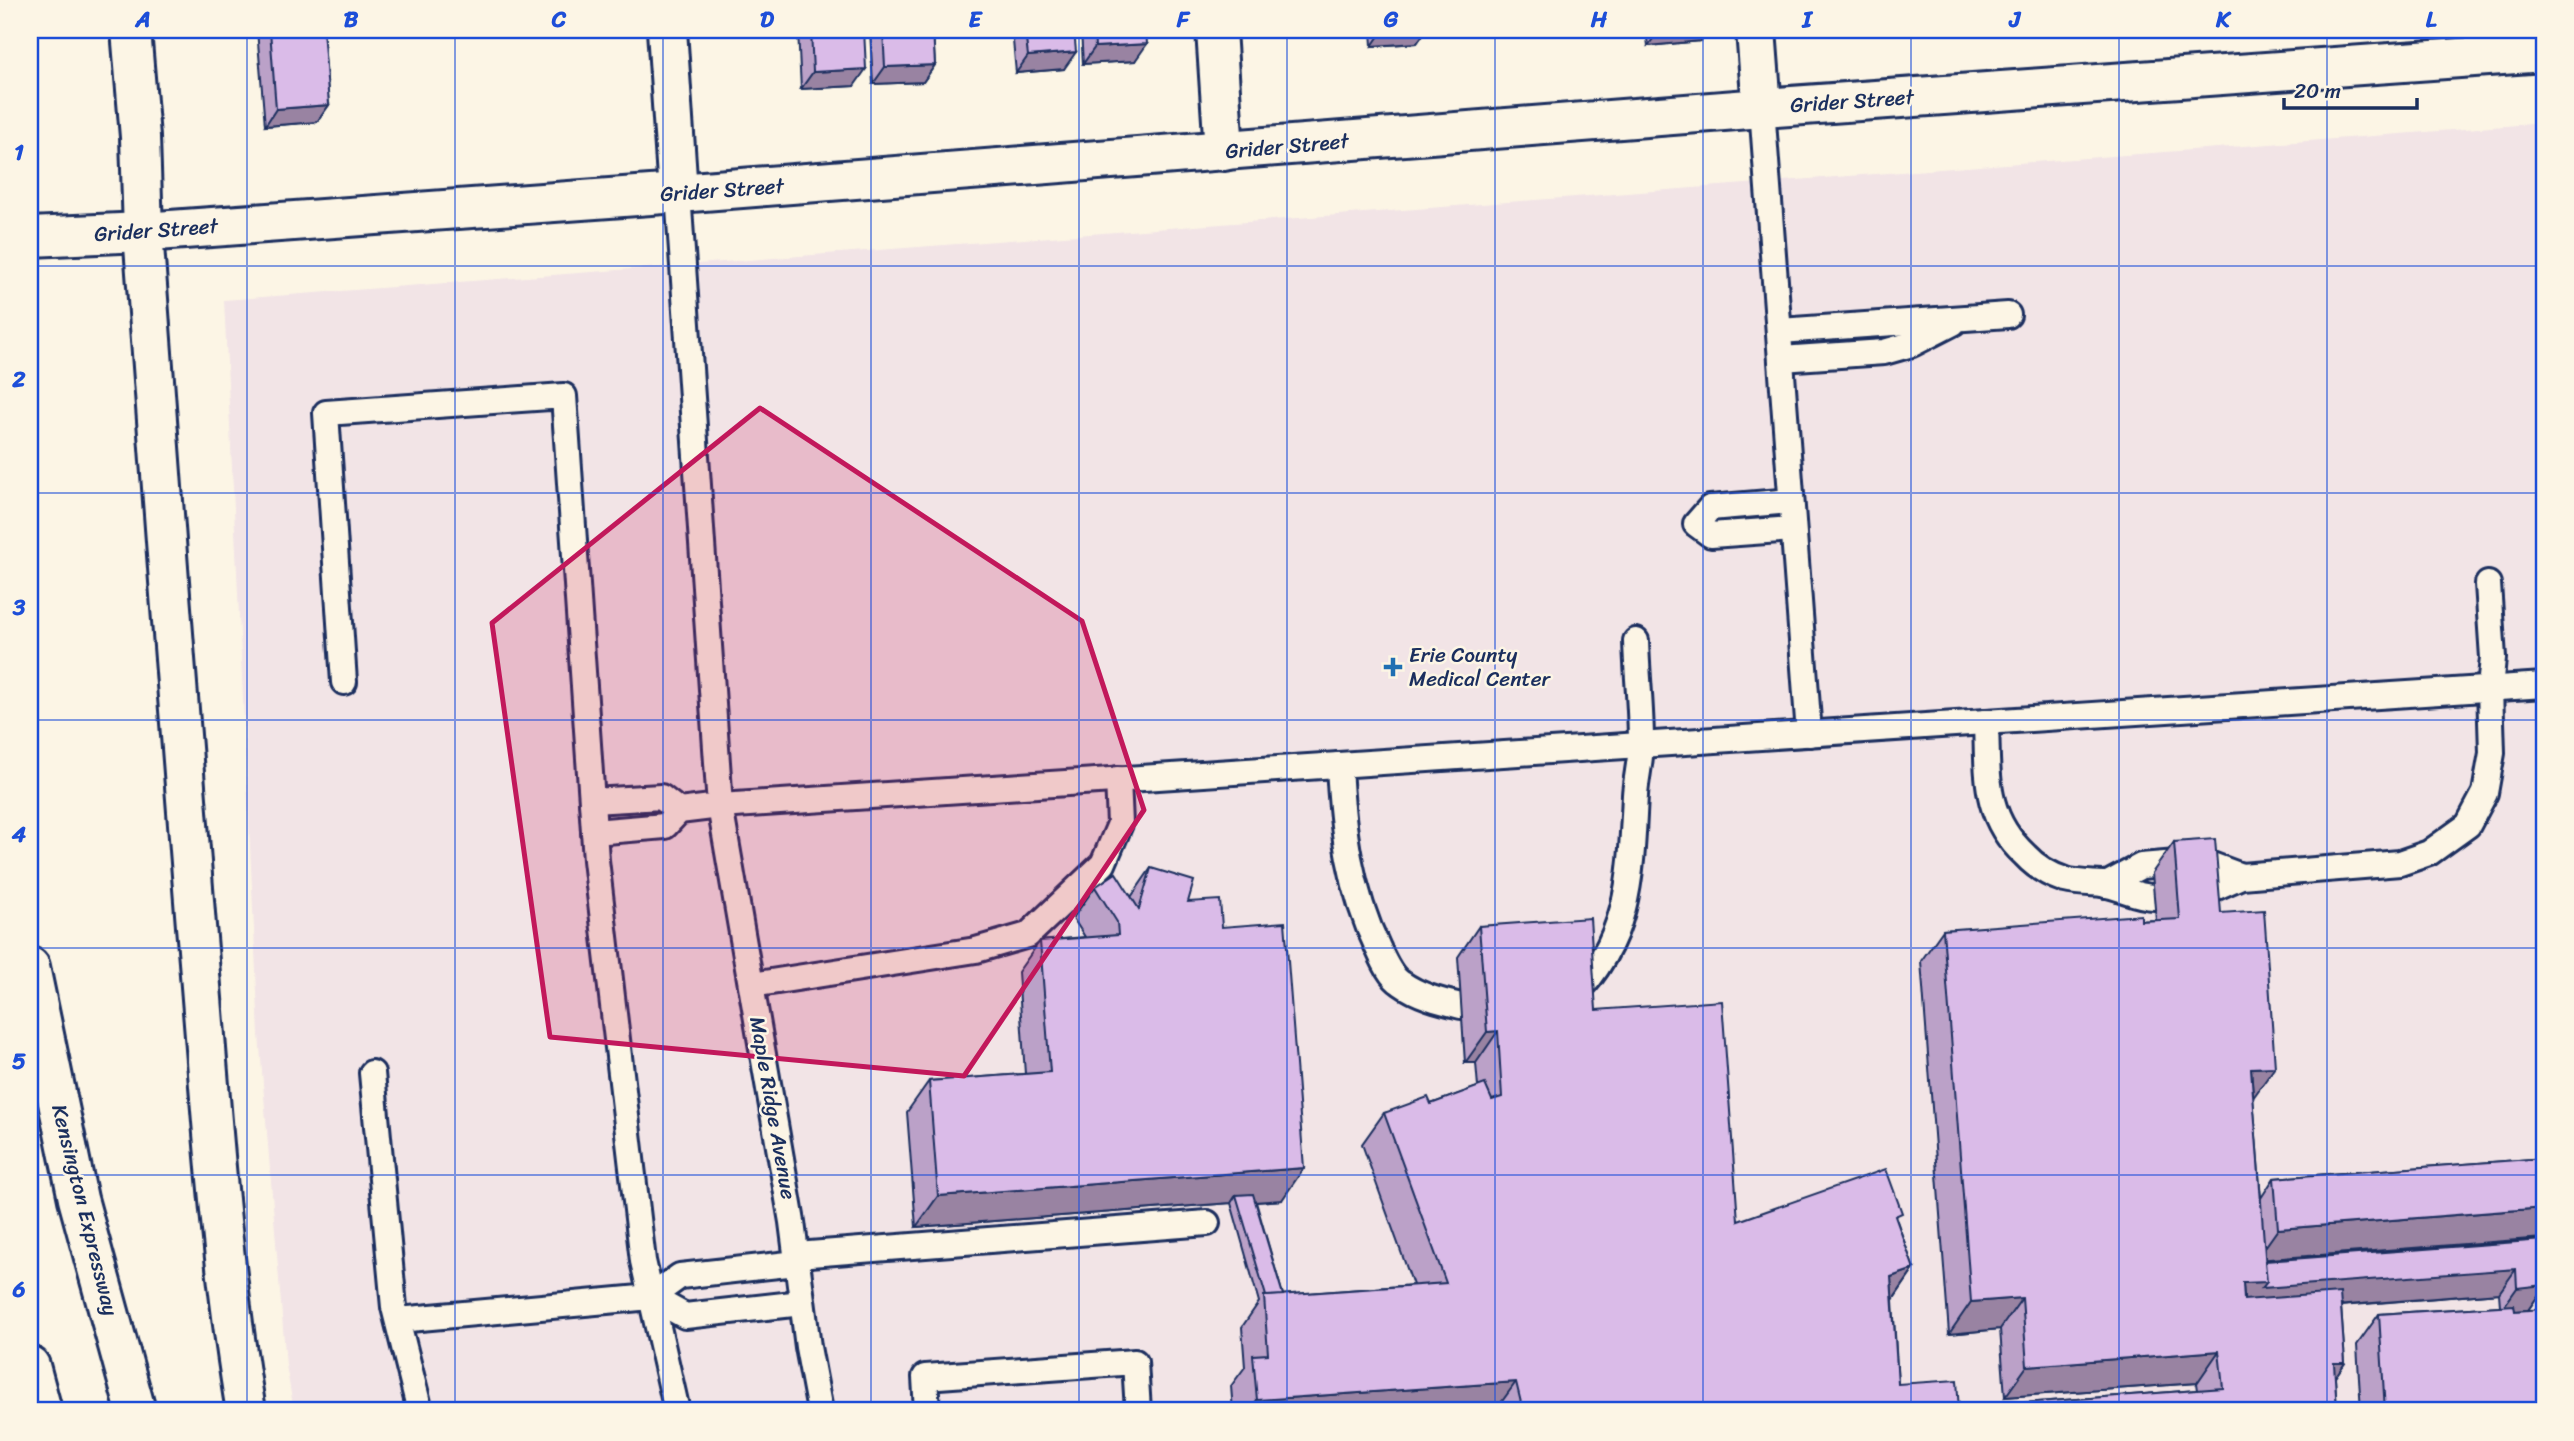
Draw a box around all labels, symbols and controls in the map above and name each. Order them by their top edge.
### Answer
text: A [134,0,151,40]
text: B [344,0,359,40]
text: C [551,0,567,40]
text: D [760,0,775,40]
text: E [969,0,984,40]
text: F [1176,0,1191,40]
text: G [1383,0,1399,40]
text: H [1590,0,1608,40]
text: I [1801,0,1813,40]
text: J [2008,0,2022,40]
text: K [2215,0,2232,40]
text: L [2426,0,2437,40]
scale bar [2284,66,2416,110]
text: 20 m [2294,72,2341,110]
street label: Grider Street [1789,78,1917,124]
street label: Grider Street [1224,122,1352,170]
text: 1 [14,132,24,173]
street label: Grider Street [659,167,787,213]
street label: Grider Street [93,207,221,253]
text: 2 [11,359,26,400]
text: 3 [12,587,26,628]
place label: Erie County Medical Center [1409,636,1551,698]
marker: Erie County Medical Center [1383,657,1403,677]
text: 4 [11,814,27,855]
street label: Maple Ridge Avenue [738,1013,808,1203]
text: 5 [12,1041,26,1082]
street label: Kensington Expressway [40,1100,130,1320]
text: 6 [11,1269,26,1310]

